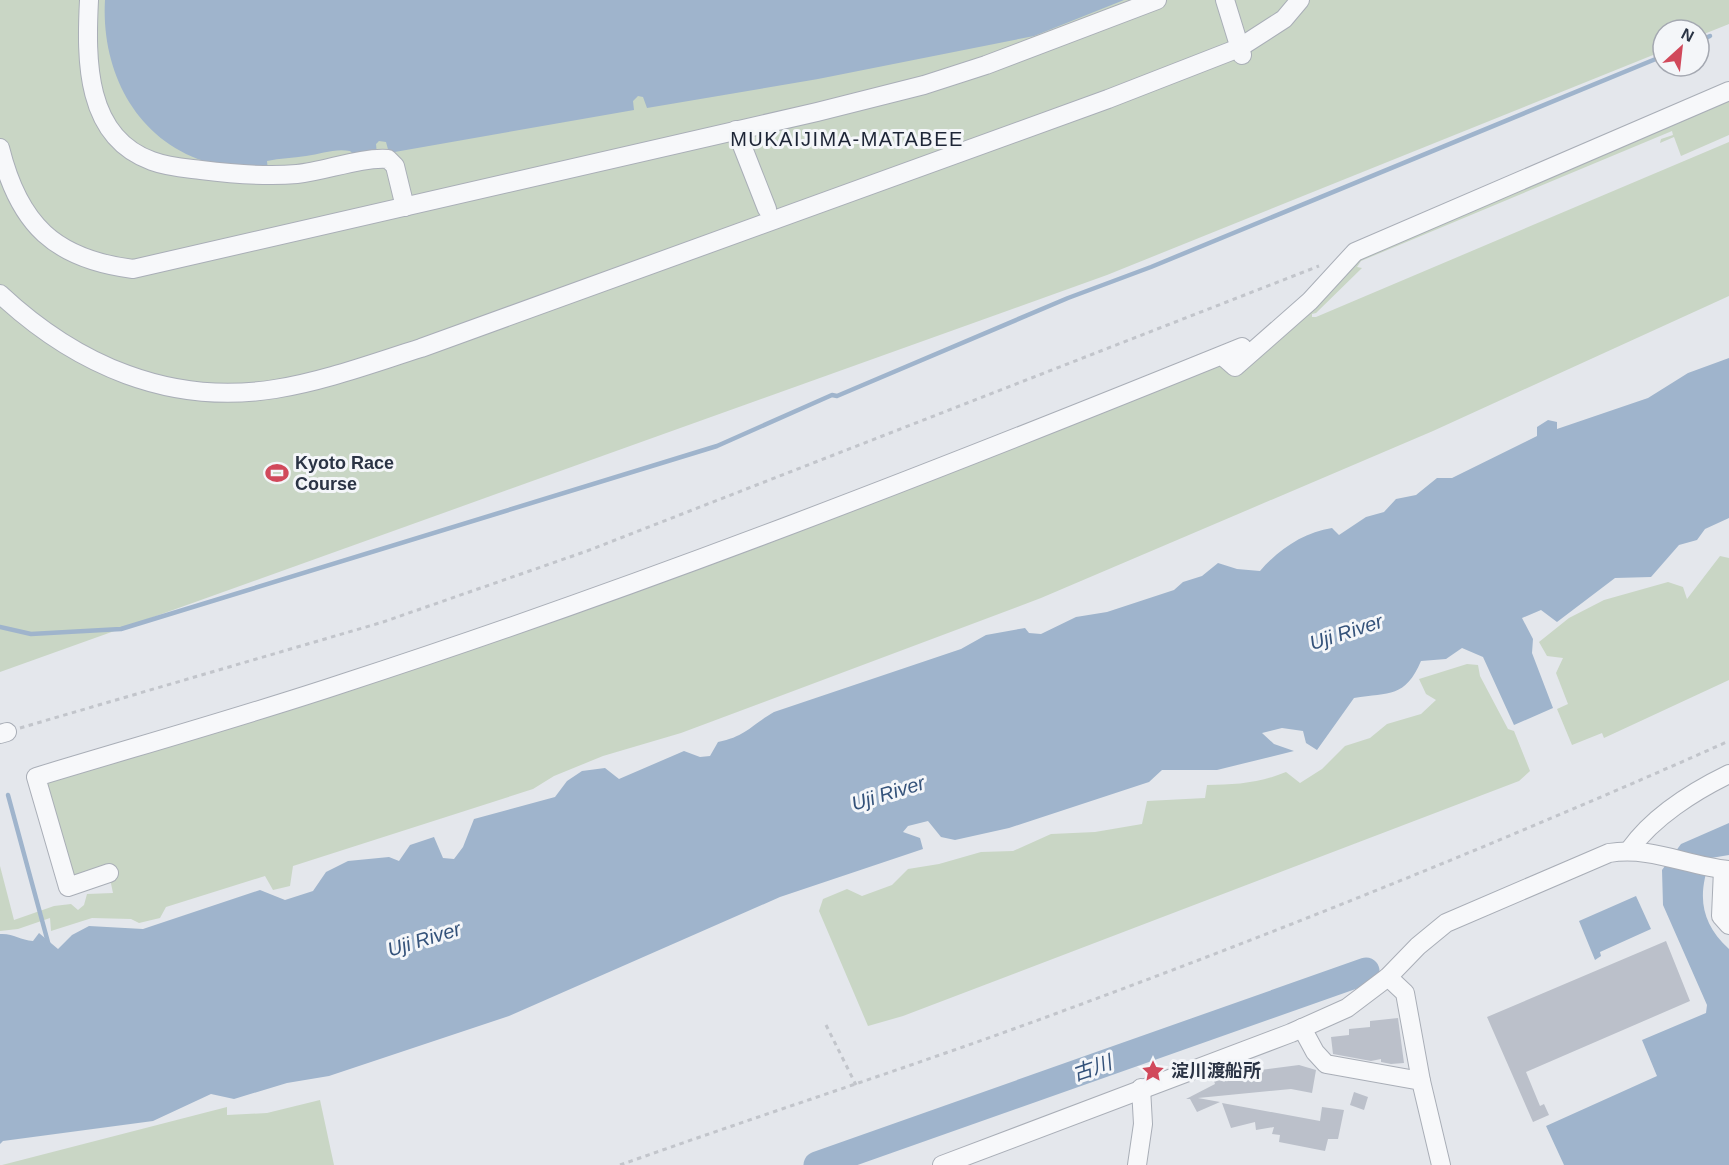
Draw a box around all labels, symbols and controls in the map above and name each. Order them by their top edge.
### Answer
north arrow [1651,18,1711,78]
text: N [1679,25,1697,45]
district label: MUKAIJIMA-MATABEE [730,128,964,150]
place label: Kyoto Race Course [295,453,394,494]
sports icon: Kyoto Race Course [264,460,290,486]
water label: Uji River [1307,609,1387,654]
water label: Uji River [849,771,929,815]
water label: Uji River [385,917,465,961]
water label: 古川 [1070,1050,1116,1085]
place icon: 淀川渡船所 [1140,1058,1166,1084]
place label: 淀川渡船所 [1171,1061,1261,1081]

